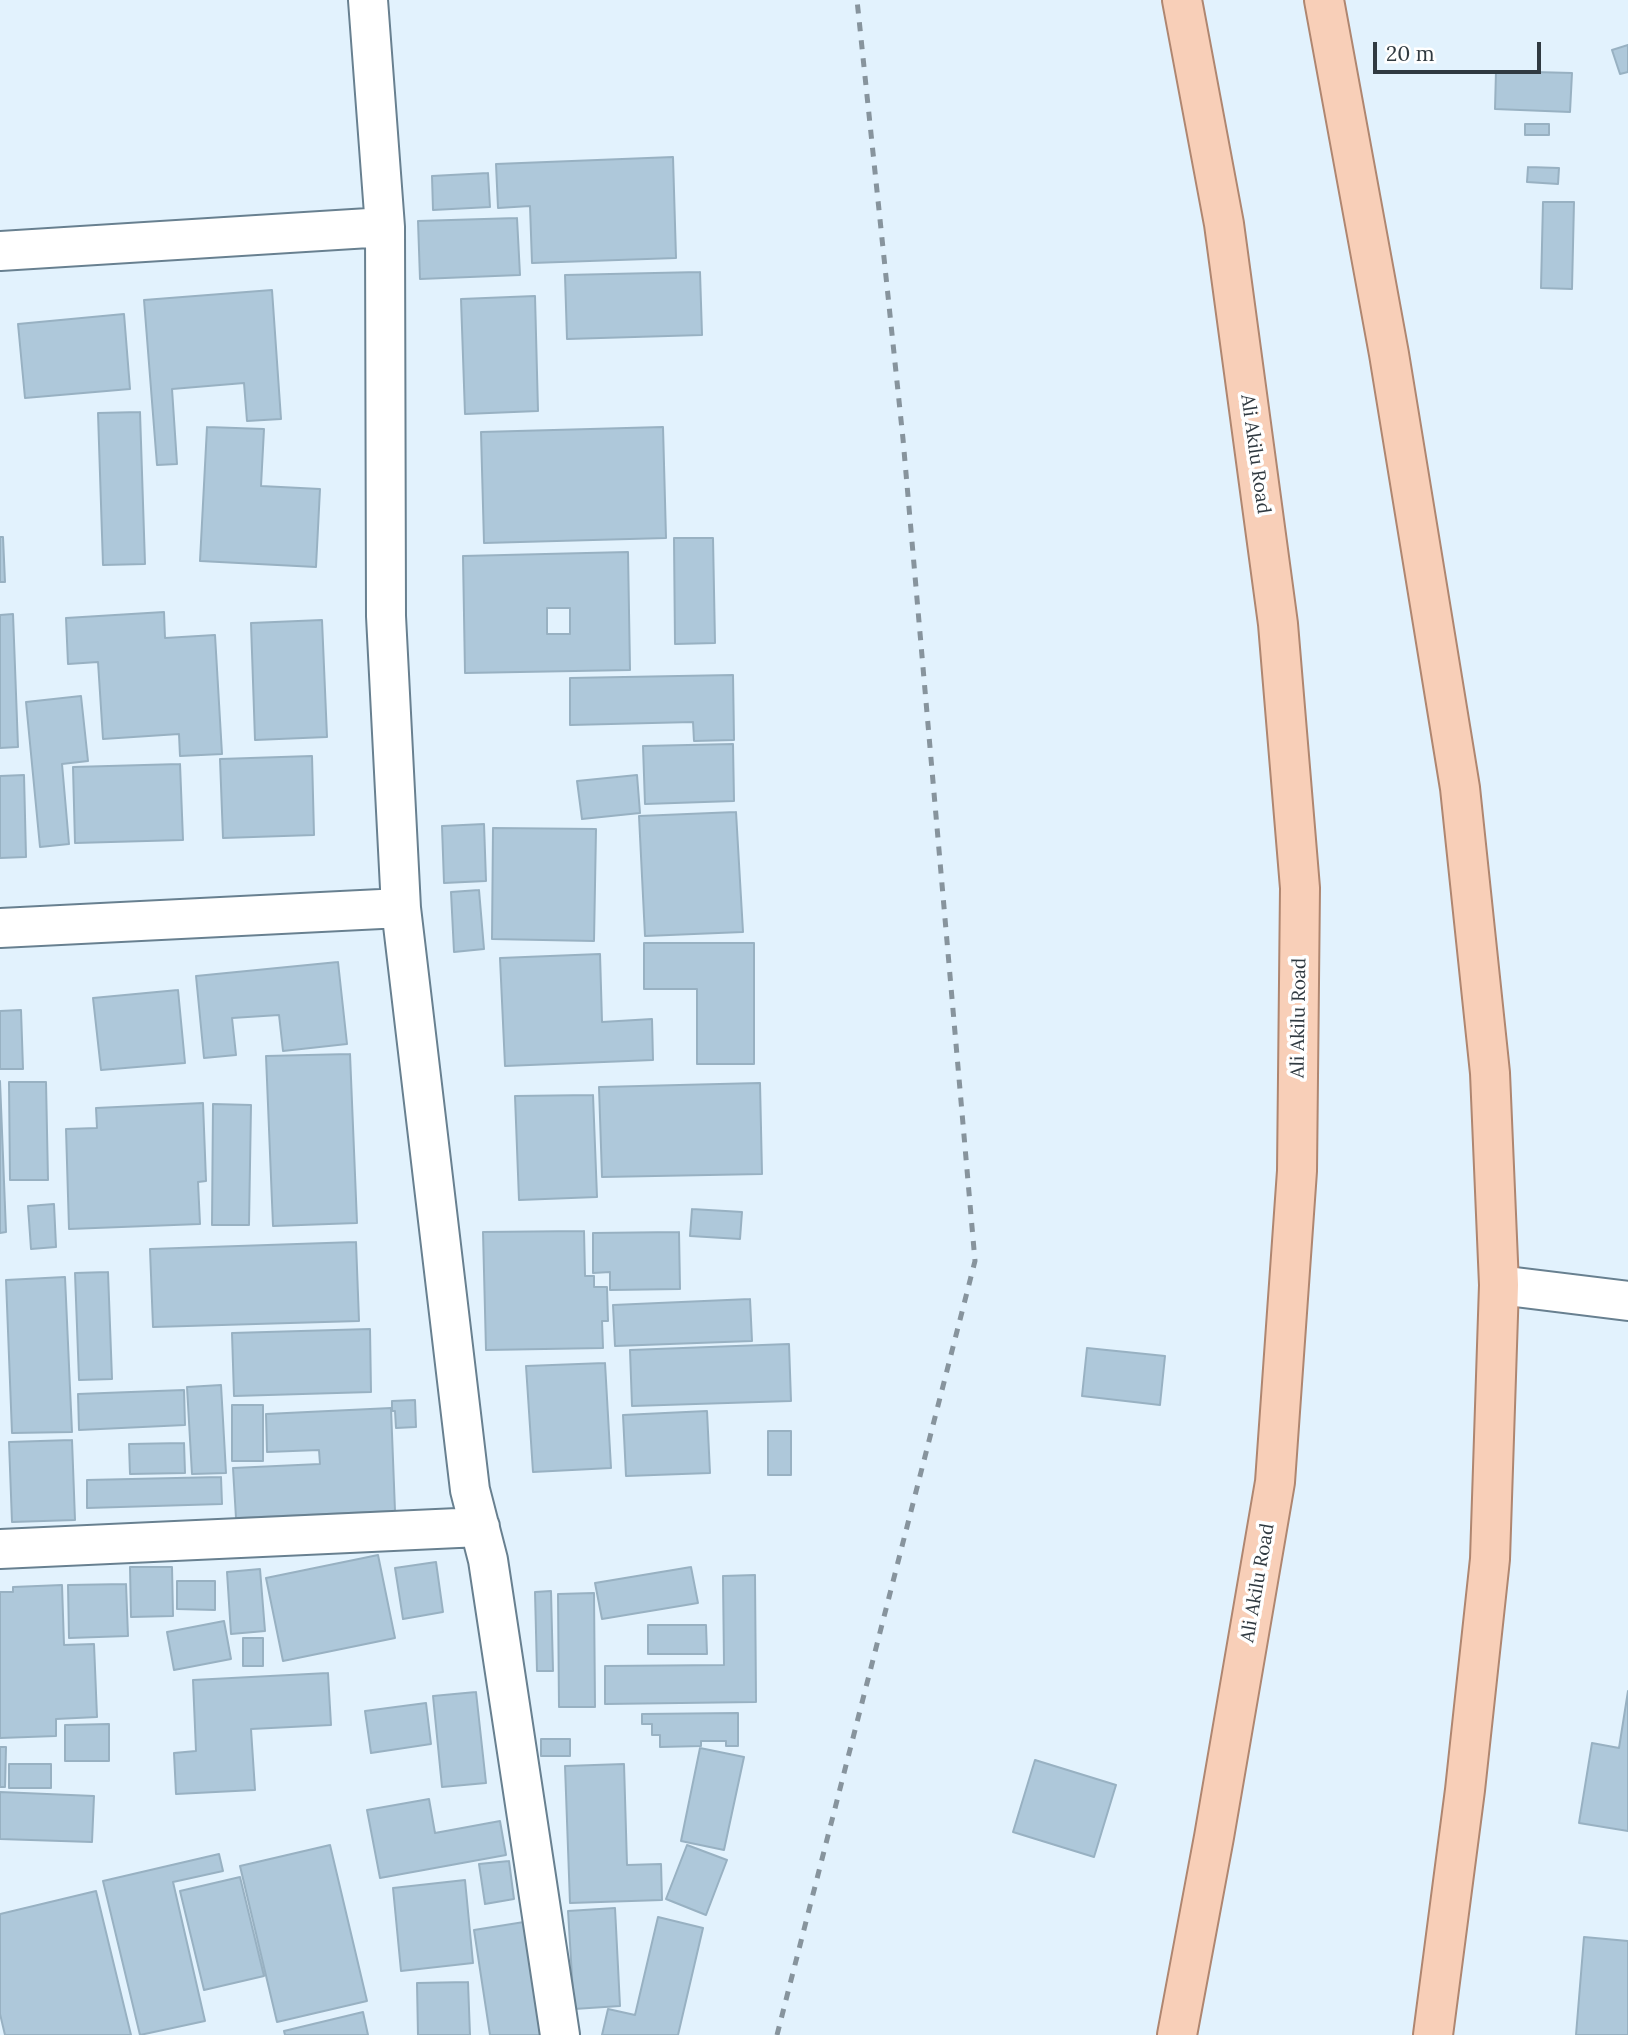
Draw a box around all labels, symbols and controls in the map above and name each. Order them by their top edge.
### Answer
scale bar [1376,28,1544,72]
text: 20 m [1386,40,1435,67]
street label: Ali Akilu Road [1235,393,1275,515]
street label: Ali Akilu Road [1287,958,1311,1078]
street label: Ali Akilu Road [1236,1522,1280,1644]

